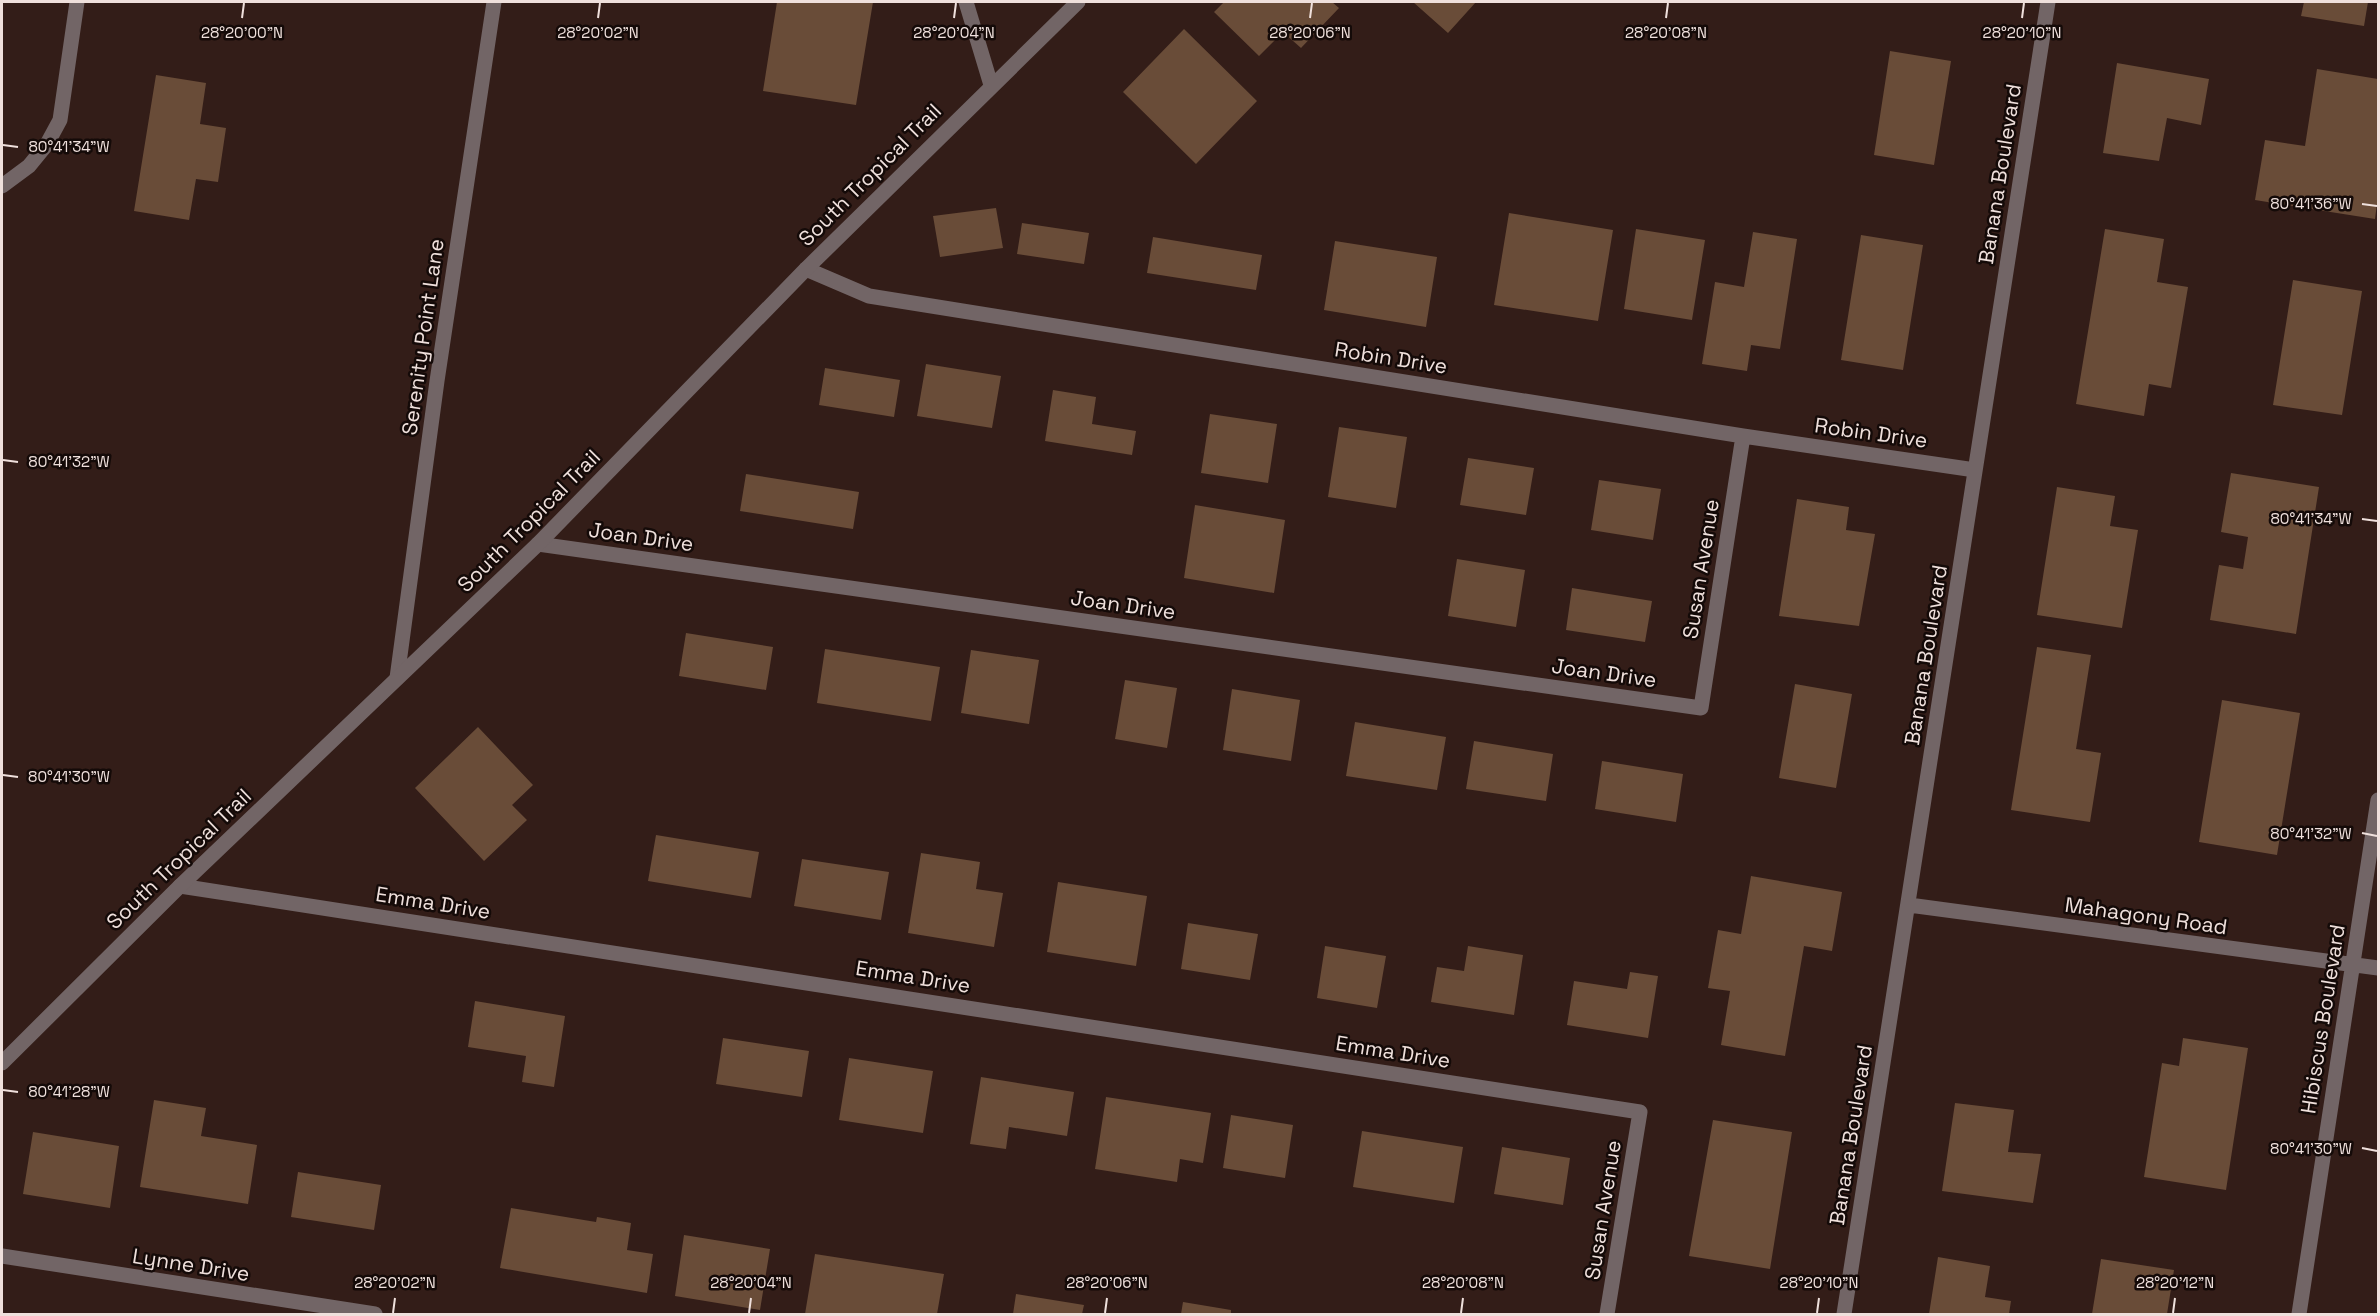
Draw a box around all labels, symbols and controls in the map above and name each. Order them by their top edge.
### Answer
text: 28°20'00"N [201,23,283,42]
text: 28°20'02"N [557,23,639,42]
text: 28°20'04"N [913,23,995,42]
text: 28°20'06"N [1269,23,1351,42]
text: 28°20'08"N [1625,23,1707,42]
text: 28°20'10"N [1983,23,2061,42]
street label: Banana Boulevard [1972,82,2027,266]
street label: South Tropical Trail [792,97,947,252]
text: 80°41'34"W [28,137,110,156]
text: 80°41'36"W [2270,194,2352,213]
street label: Serenity Point Lane [395,237,450,437]
street label: Robin Drive [1333,335,1449,380]
street label: Robin Drive [1813,411,1929,454]
street label: South Tropical Trail [451,443,606,598]
text: 80°41'32"W [28,452,110,471]
street label: Susan Avenue [1676,497,1725,641]
text: 80°41'34"W [2270,509,2352,528]
street label: Joan Drive [587,516,695,557]
street label: Banana Boulevard [1898,563,1953,747]
street label: Joan Drive [1069,584,1177,625]
street label: Joan Drive [1550,652,1658,693]
text: 80°41'30"W [28,767,110,786]
street label: South Tropical Trail [100,782,257,935]
text: 80°41'32"W [2270,824,2352,843]
street label: Emma Drive [374,880,492,925]
street label: Mahagony Road [2063,891,2229,940]
street label: Hibiscus Boulevard [2294,922,2351,1116]
street label: Emma Drive [854,954,972,999]
street label: Emma Drive [1334,1029,1452,1074]
street label: Banana Boulevard [1823,1043,1878,1227]
text: 80°41'28"W [28,1082,110,1101]
street label: Susan Avenue [1578,1138,1627,1282]
text: 80°41'30"W [2270,1139,2352,1158]
street label: Lynne Drive [131,1242,252,1287]
text: 28°20'02"N [354,1273,436,1292]
text: 28°20'04"N [710,1273,792,1292]
text: 28°20'06"N [1066,1273,1148,1292]
text: 28°20'08"N [1422,1273,1504,1292]
text: 28°20'10"N [1780,1273,1858,1292]
text: 28°20'12"N [2136,1273,2214,1292]

